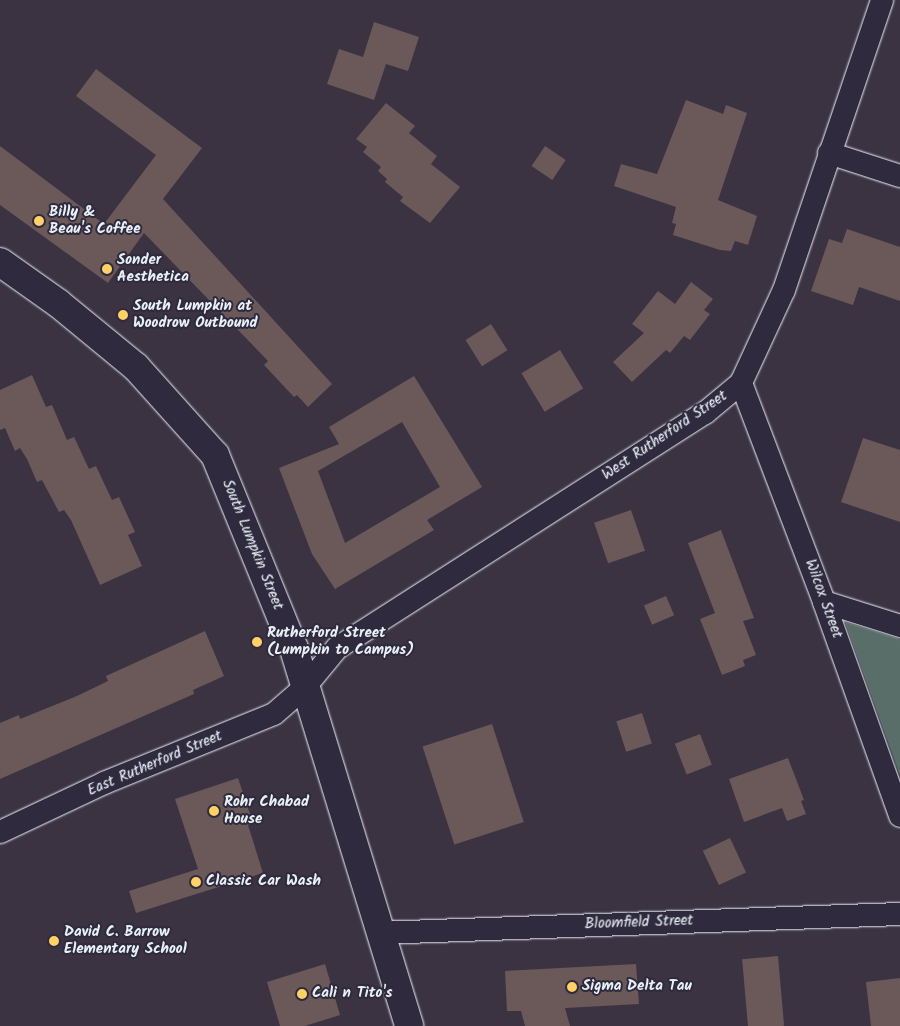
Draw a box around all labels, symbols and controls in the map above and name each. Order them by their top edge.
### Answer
place label: Billy & Beau's Coffee [49,203,140,238]
marker: Billy & Beau's Coffee [33,215,45,227]
place label: Sonder Aesthetica [117,251,189,286]
marker: Sonder Aesthetica [101,263,113,275]
place label: South Lumpkin at Woodrow Outbound [133,297,258,332]
marker: South Lumpkin at Woodrow Outbound [117,309,129,321]
street label: West Rutherford Street [599,387,731,485]
street label: South Lumpkin Street [218,477,286,613]
street label: Wilcox Street [800,557,846,641]
place label: Rutherford Street (Lumpkin to Campus) [267,624,414,659]
marker: Rutherford Street (Lumpkin to Campus) [251,636,263,648]
street label: East Rutherford Street [85,727,225,801]
place label: Rohr Chabad House [224,793,309,828]
marker: Rohr Chabad House [208,805,220,817]
place label: Classic Car Wash [206,873,321,891]
marker: Classic Car Wash [190,876,202,888]
street label: Bloomfield Street [584,912,694,934]
place label: David C. Barrow Elementary School [64,923,187,958]
marker: David C. Barrow Elementary School [48,935,60,947]
place label: Sigma Delta Tau [582,978,692,996]
marker: Sigma Delta Tau [566,981,578,993]
place label: Cali n Tito's [312,985,393,1003]
marker: Cali n Tito's [296,988,308,1000]

